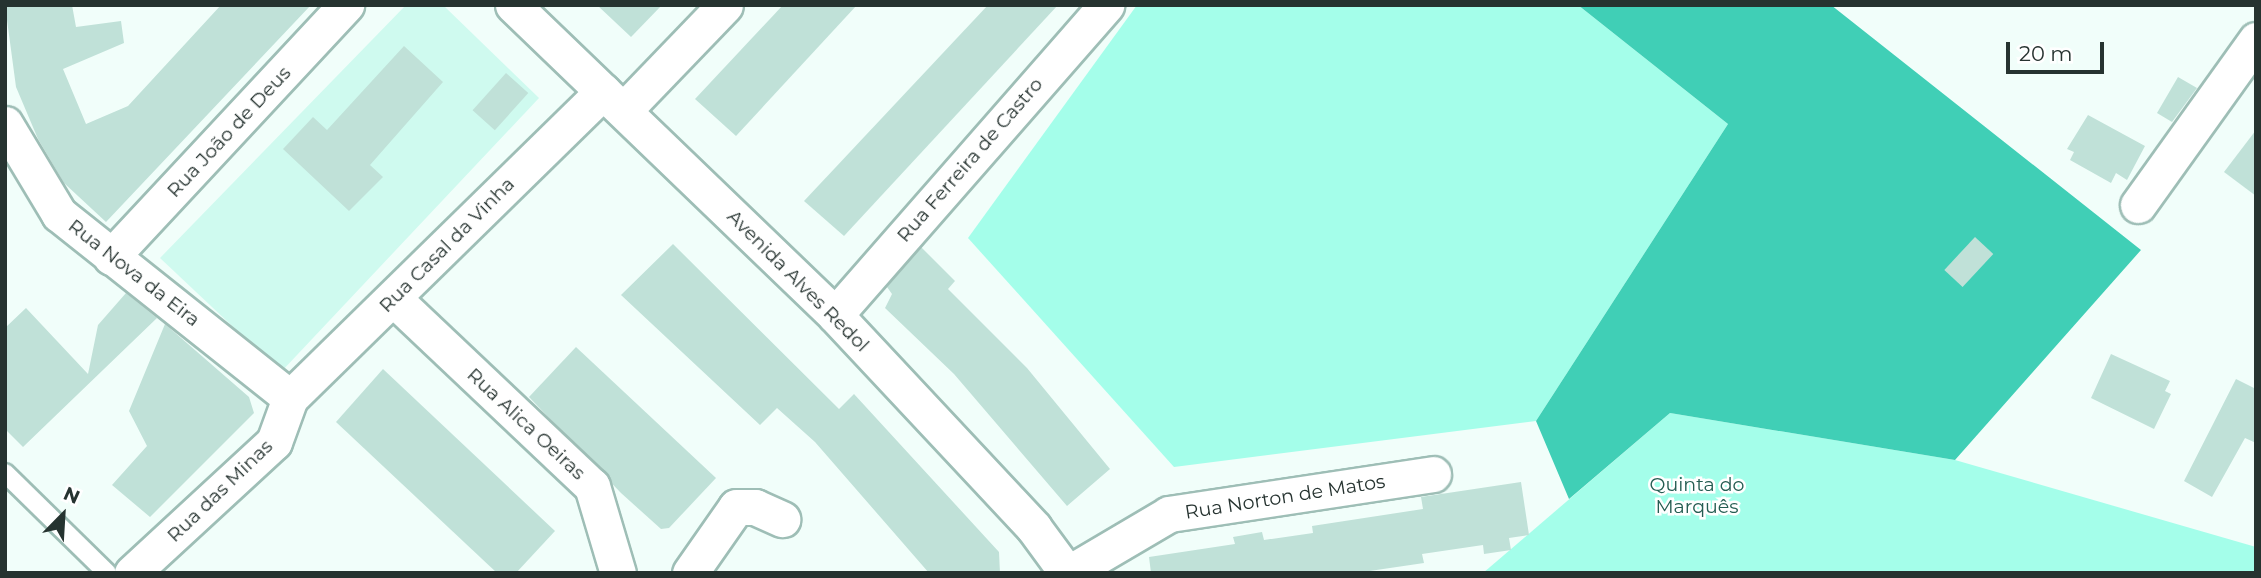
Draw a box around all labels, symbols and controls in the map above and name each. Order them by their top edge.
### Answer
scale bar [2009,28,2107,72]
text: 20 m [2019,41,2073,66]
street label: Rua João de Deus [162,62,296,202]
street label: Rua Ferreira de Castro [892,73,1048,247]
street label: Rua Casal da Vinha [375,173,519,317]
street label: Avenida Alves Redol [722,205,874,357]
street label: Rua Nova da Eira [64,215,204,331]
street label: Rua Alica Oeiras [462,363,590,485]
street label: Rua das Minas [163,435,277,547]
street label: Rua Norton de Matos [1183,470,1387,524]
park label: Quinta do Marquês [1650,474,1744,518]
north arrow [28,480,98,550]
text: N [60,482,83,509]

